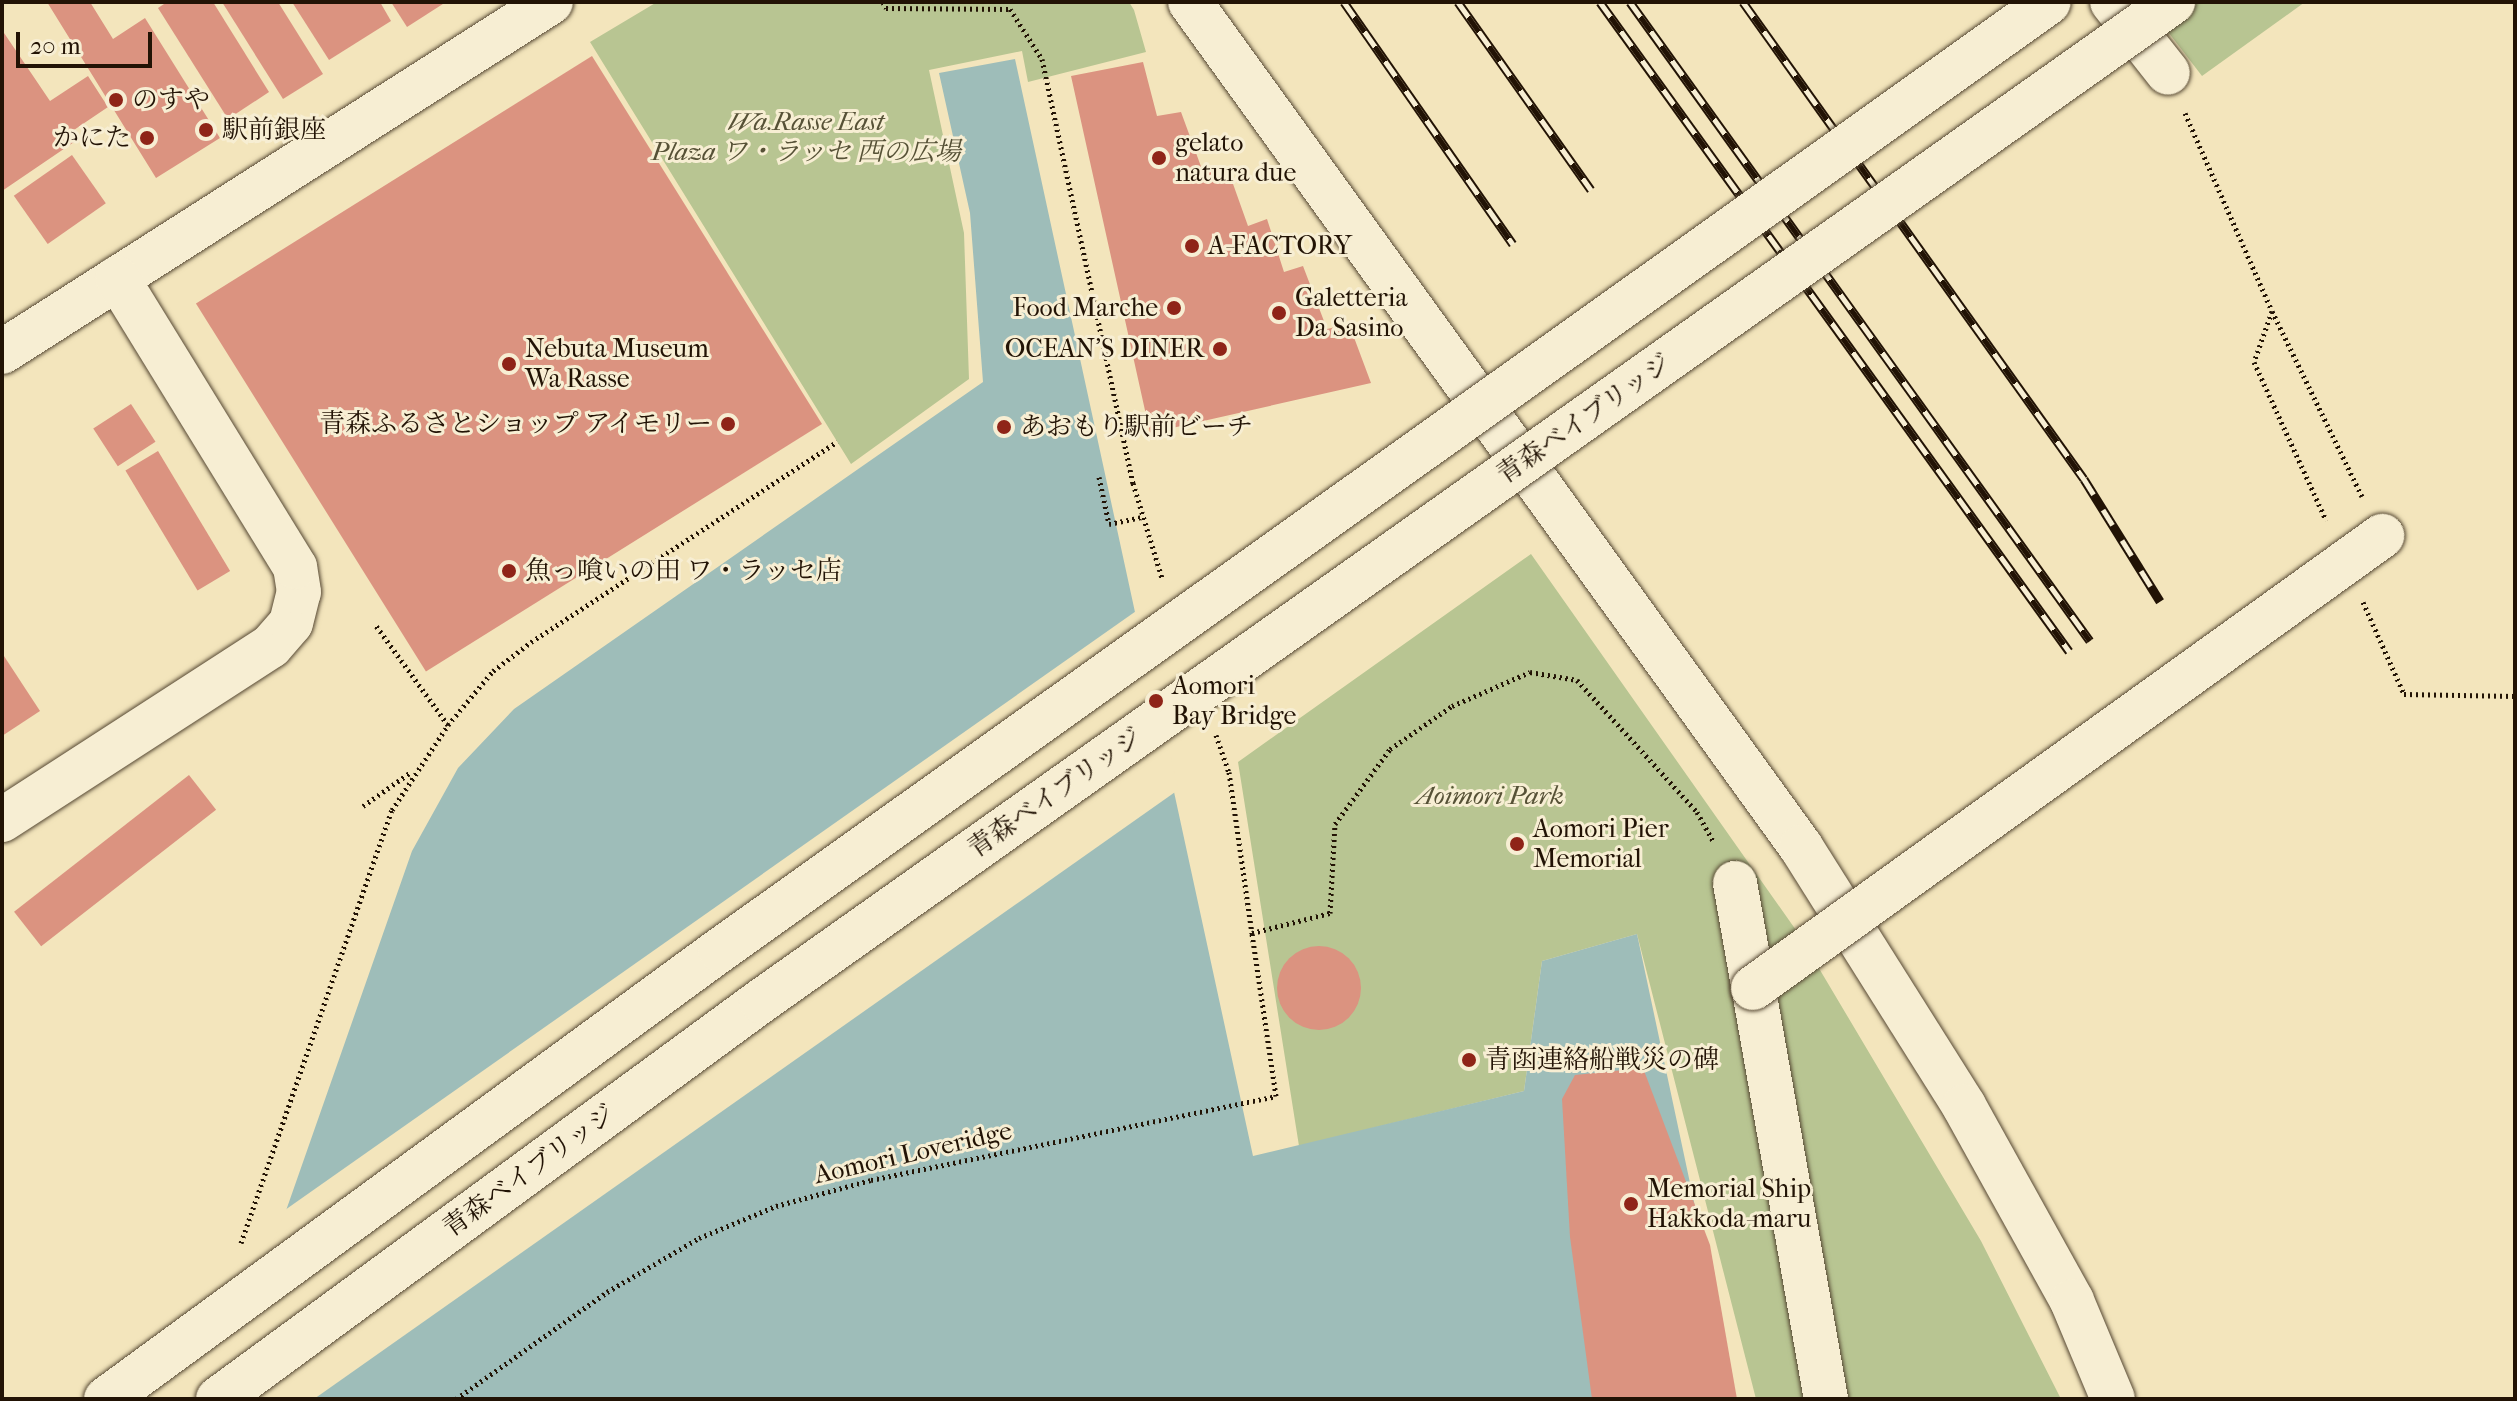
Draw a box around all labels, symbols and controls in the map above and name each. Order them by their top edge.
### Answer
scale bar [20,16,156,66]
text: 20 m [30,32,81,60]
place label: のすや [132,84,210,116]
marker: のすや [107,91,125,109]
park label: Wa.Rasse East Plaza ワ・ラッセ 西の広場 [651,106,961,168]
place label: 駅前銀座 [222,114,326,146]
marker: 駅前銀座 [197,121,215,139]
place label: かにた [53,122,131,154]
place label: gelato natura due [1175,127,1296,188]
marker: かにた [138,129,156,147]
marker: gelato natura due [1150,149,1168,167]
place label: A-FACTORY [1208,230,1352,262]
marker: A-FACTORY [1183,237,1201,255]
place label: Galetteria Da Sasino [1295,282,1407,344]
place label: Food Marche [1013,292,1158,324]
marker: Food Marche [1165,299,1183,317]
marker: Galetteria Da Sasino [1270,304,1288,322]
place label: Nebuta Museum Wa Rasse [525,333,709,394]
place label: OCEAN’S DINER [1005,333,1204,365]
marker: OCEAN’S DINER [1211,340,1229,358]
street label: 青森ベイブリッジ [1490,347,1678,491]
marker: Nebuta Museum Wa Rasse [500,355,518,373]
place label: 青森ふるさとショップ アイモリー [316,408,712,440]
place label: あおもり駅前ビーチ [1020,411,1253,443]
marker: 青森ふるさとショップ アイモリー [719,415,737,433]
marker: あおもり駅前ビーチ [995,418,1013,436]
place label: 魚っ喰いの田 ワ・ラッセ店 [525,555,843,587]
marker: 魚っ喰いの田 ワ・ラッセ店 [500,562,518,580]
place label: Aomori Bay Bridge [1172,670,1296,732]
marker: Aomori Bay Bridge [1147,692,1165,710]
street label: 青森ベイブリッジ [961,721,1149,865]
park label: Aoimori Park [1416,780,1564,812]
place label: Aomori Pier Memorial [1533,813,1669,874]
marker: Aomori Pier Memorial [1508,835,1526,853]
place label: 青函連絡船戦災の碑 [1485,1044,1719,1076]
marker: 青函連絡船戦災の碑 [1460,1051,1478,1069]
street label: 青森ベイブリッジ [436,1097,622,1245]
street label: Aomori Loveridge [811,1115,1015,1191]
place label: Memorial Ship Hakkoda-maru [1647,1173,1812,1234]
marker: Memorial Ship Hakkoda-maru [1622,1195,1640,1213]

